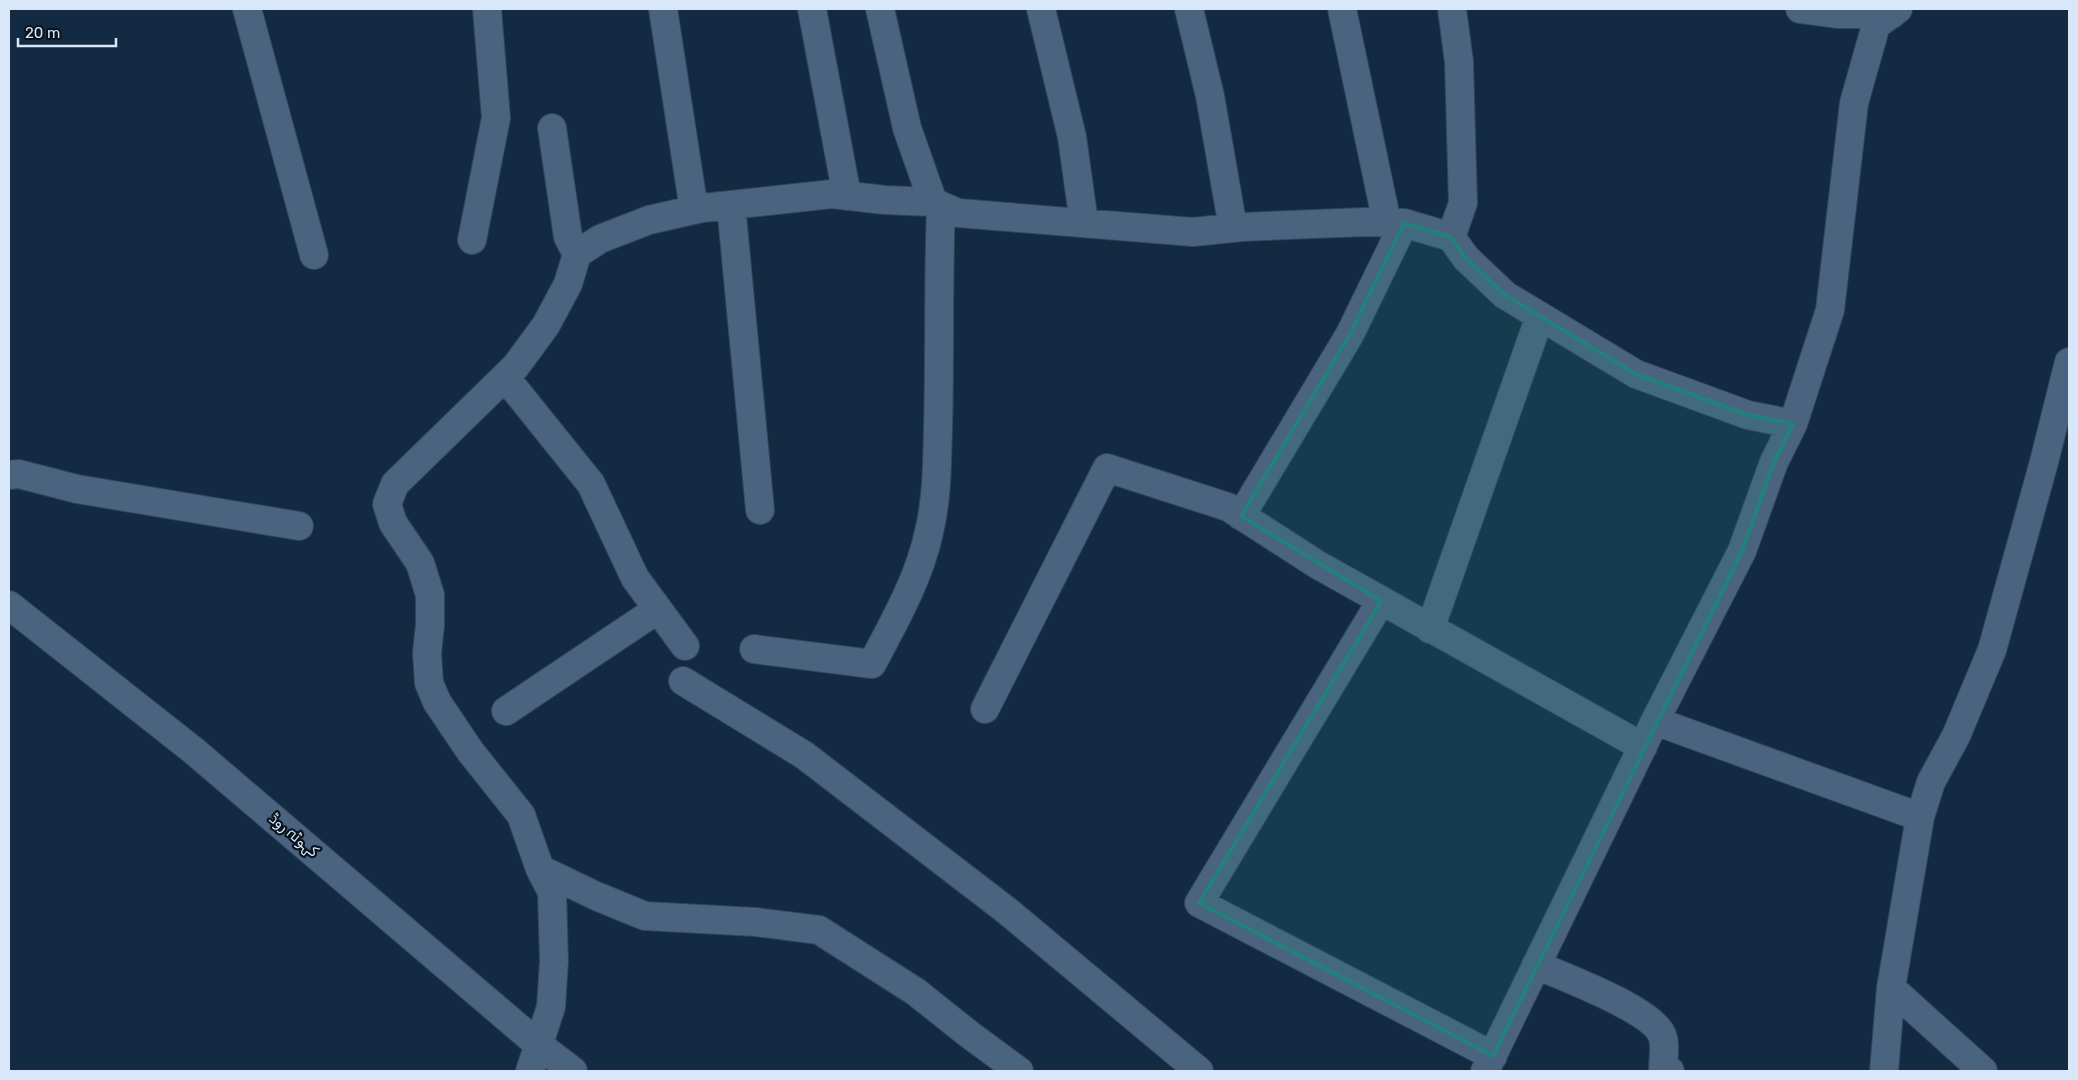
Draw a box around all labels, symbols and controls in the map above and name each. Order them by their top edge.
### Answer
scale bar [18,15,115,47]
text: 20 m [25,24,60,42]
street label: کہوٹہ روڈ [264,809,322,862]

